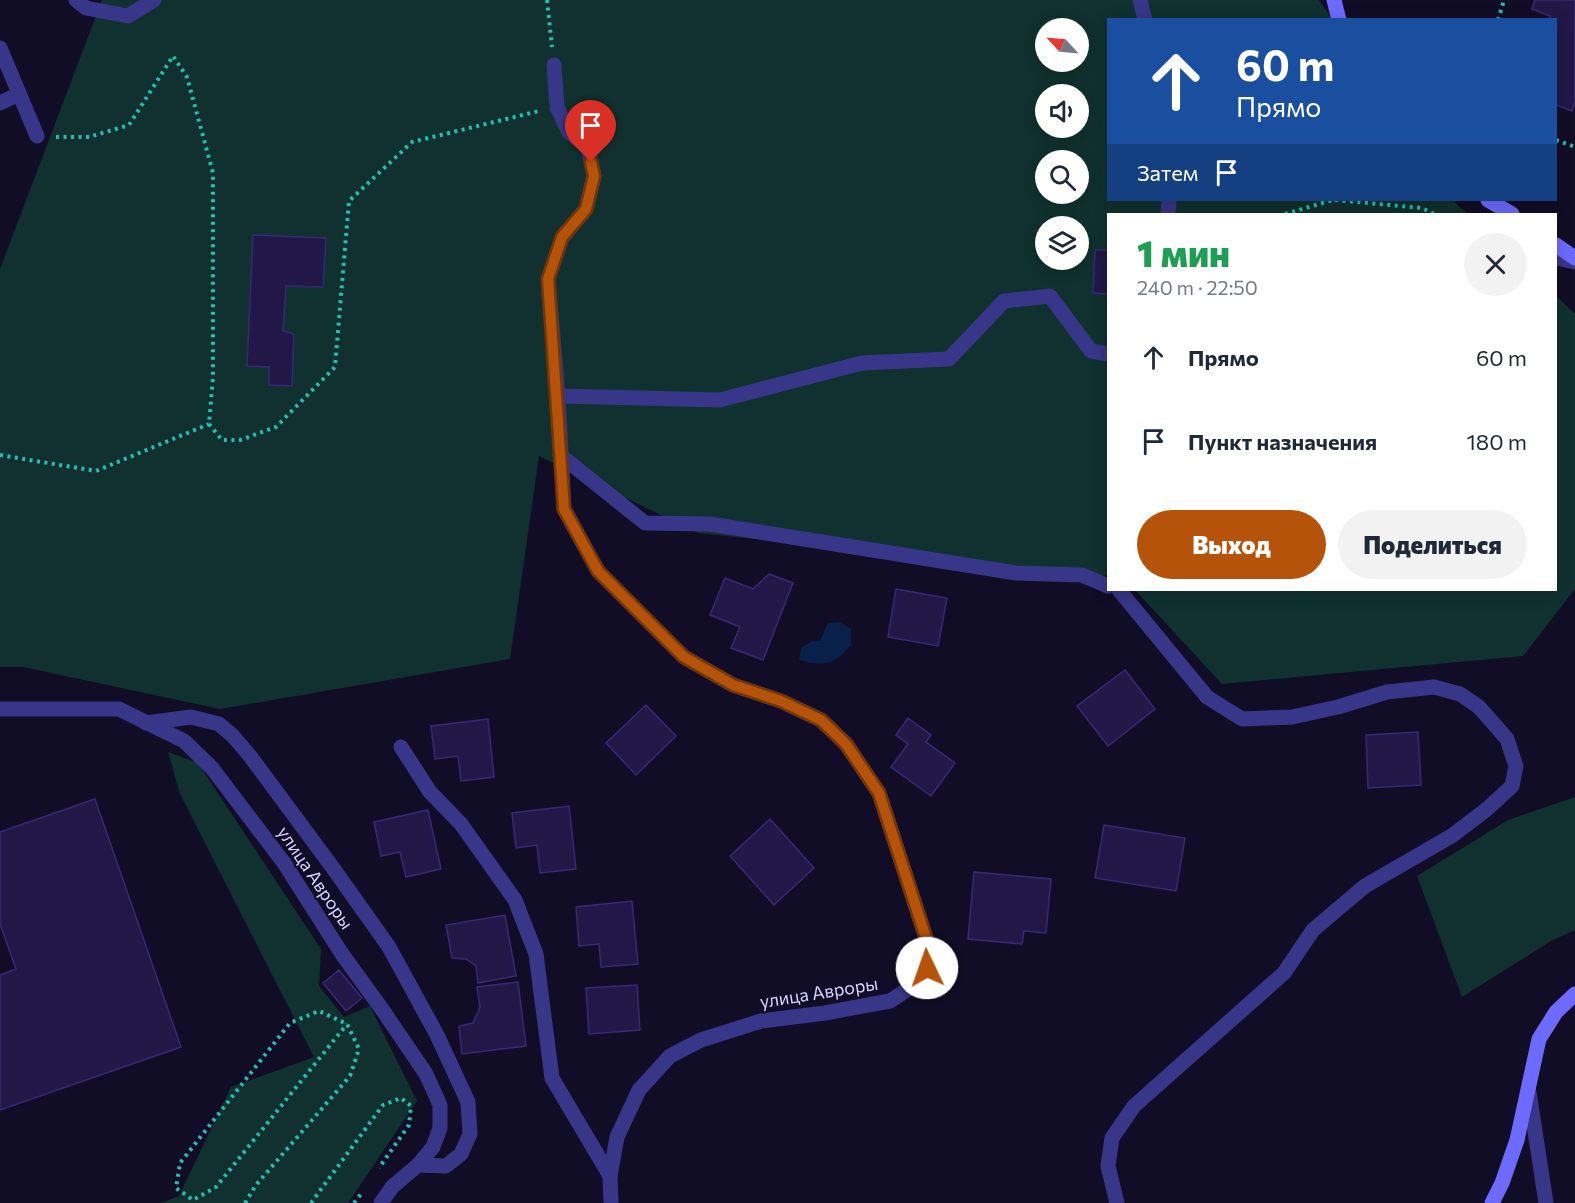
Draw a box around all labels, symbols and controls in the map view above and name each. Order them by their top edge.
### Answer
north arrow [1035,18,1089,72]
map controls [1035,18,1089,270]
text: 60 m [1236,38,1335,90]
icon: ahead [1137,42,1215,120]
button: sound [1035,84,1089,138]
text: Прямо [1236,90,1321,123]
pin [565,100,616,162]
icon: arrive [574,109,607,142]
button: search [1035,150,1089,204]
icon: arrive [1210,156,1243,189]
text: Затем [1137,159,1198,186]
button: layers [1035,216,1089,270]
text: 1 мин [1137,230,1230,274]
button: close [1464,233,1527,296]
text: 240 m · 22:50 [1137,275,1258,299]
icon: ahead [1137,341,1170,374]
text: Прямо [1188,344,1259,371]
text: 60 m [1476,344,1527,371]
icon: arrive [1137,425,1170,458]
text: Пункт назначения [1188,428,1377,455]
text: 180 m [1466,428,1527,455]
button: Выход [1137,510,1326,579]
button: Поделиться [1338,510,1527,579]
street label: улица Авроры [273,822,358,933]
position arrow [895,936,959,1000]
street label: улица Авроры [758,972,880,1012]

